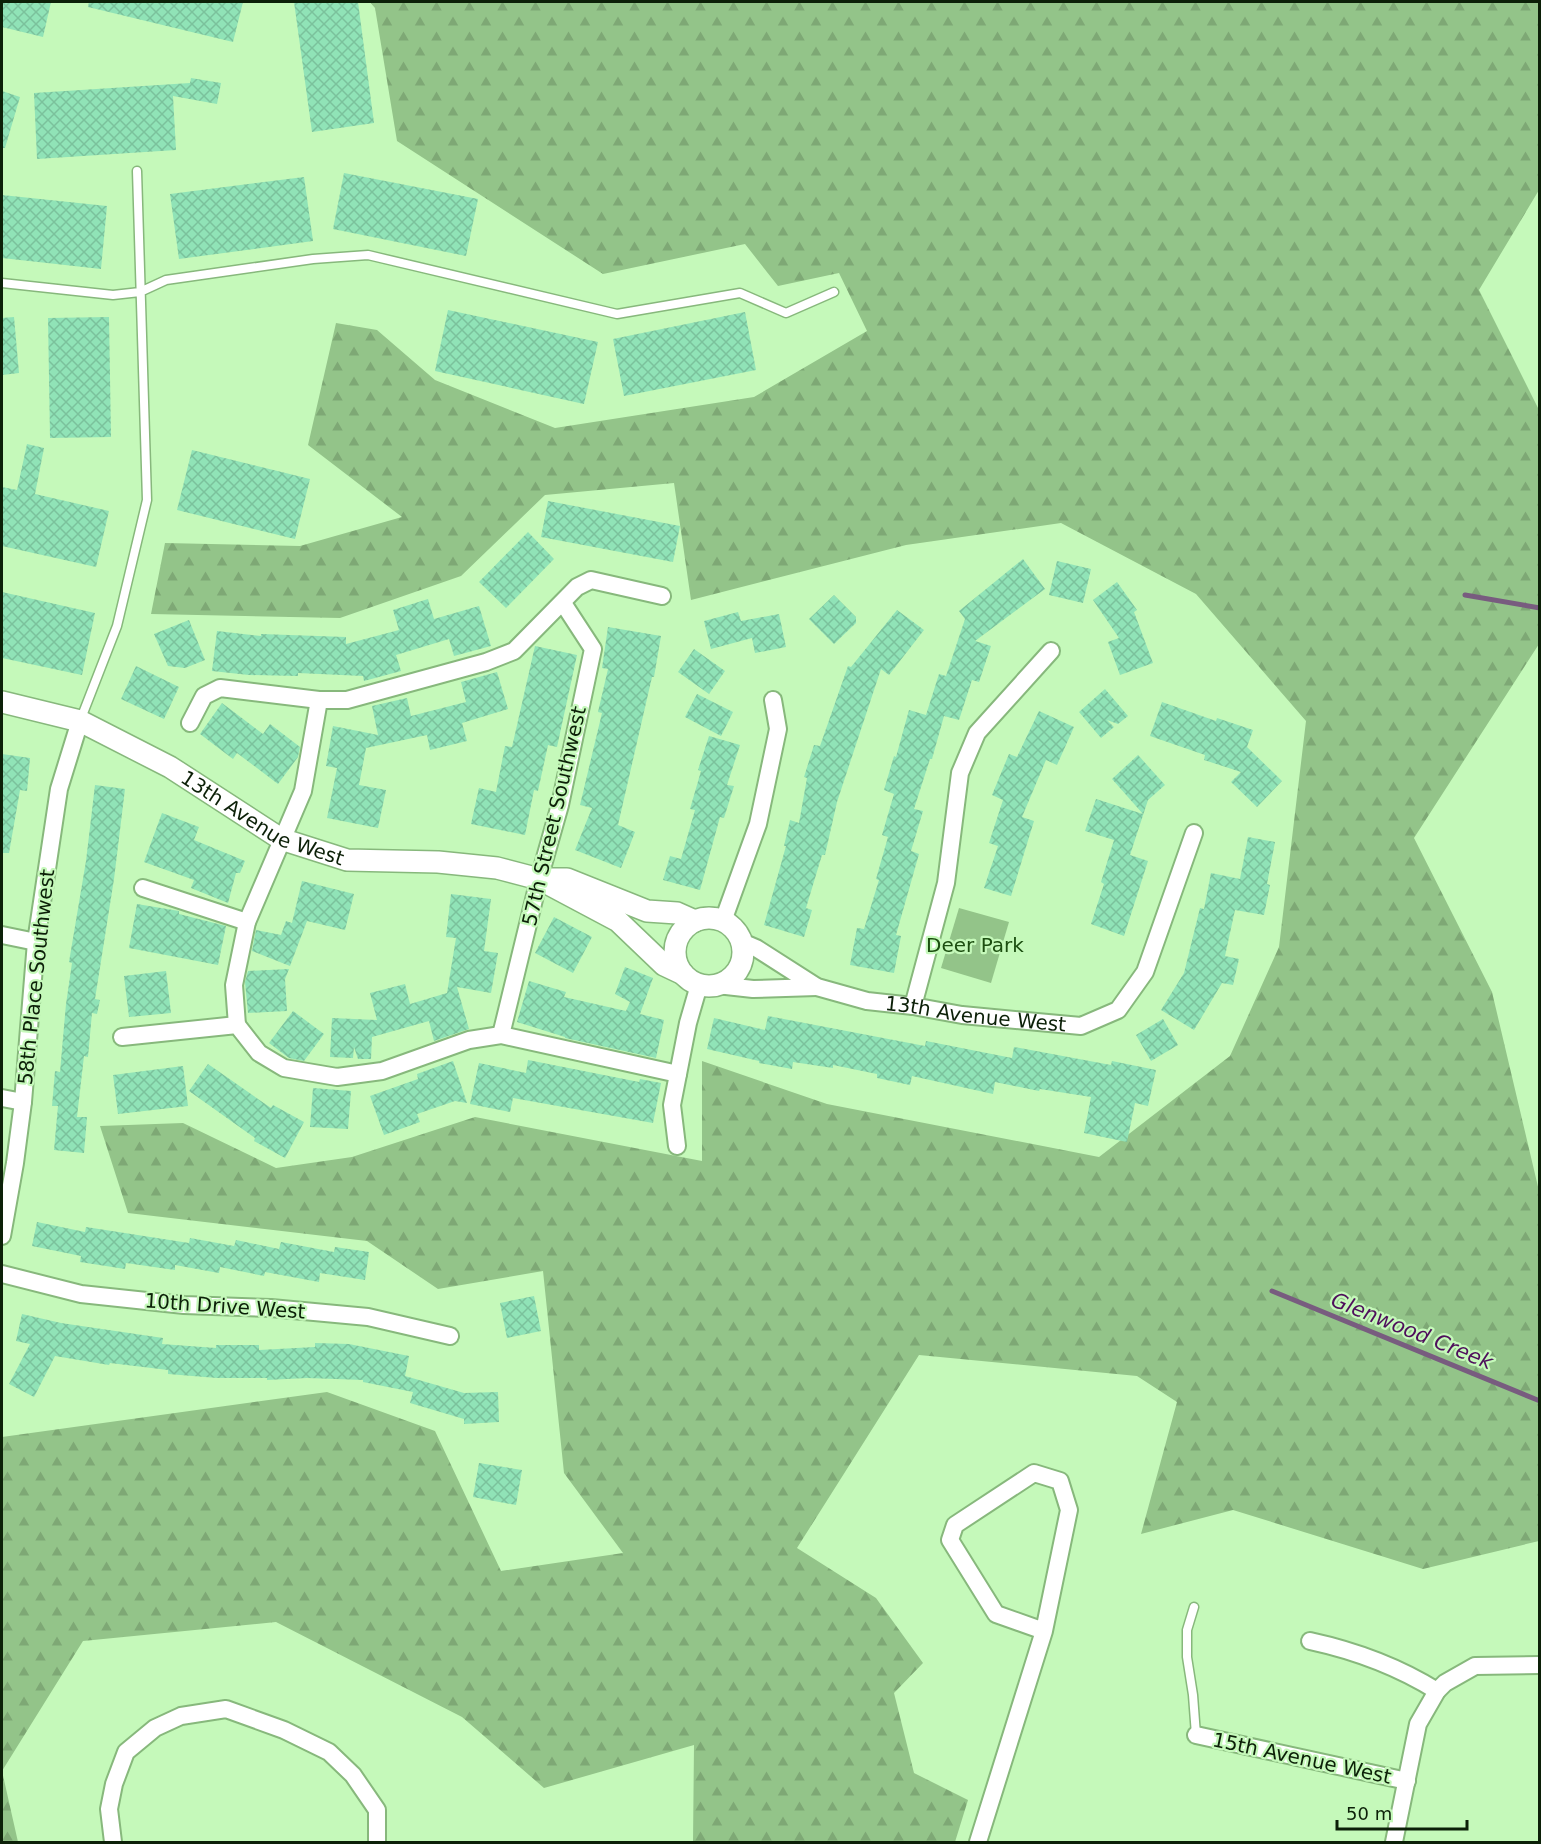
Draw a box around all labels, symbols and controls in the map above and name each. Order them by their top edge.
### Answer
street label: 57th Street Southwest [517,704,591,928]
street label: 13th Avenue West [176,765,347,870]
street label: 58th Place Southwest [13,868,59,1086]
park label: Deer Park [926,933,1024,957]
street label: 13th Avenue West [884,991,1067,1037]
street label: 10th Drive West [144,1288,306,1324]
water label: Glenwood Creek [1328,1288,1497,1375]
street label: 15th Avenue West [1210,1727,1394,1789]
scale bar [1337,1793,1468,1831]
text: 50 m [1346,1803,1392,1824]

